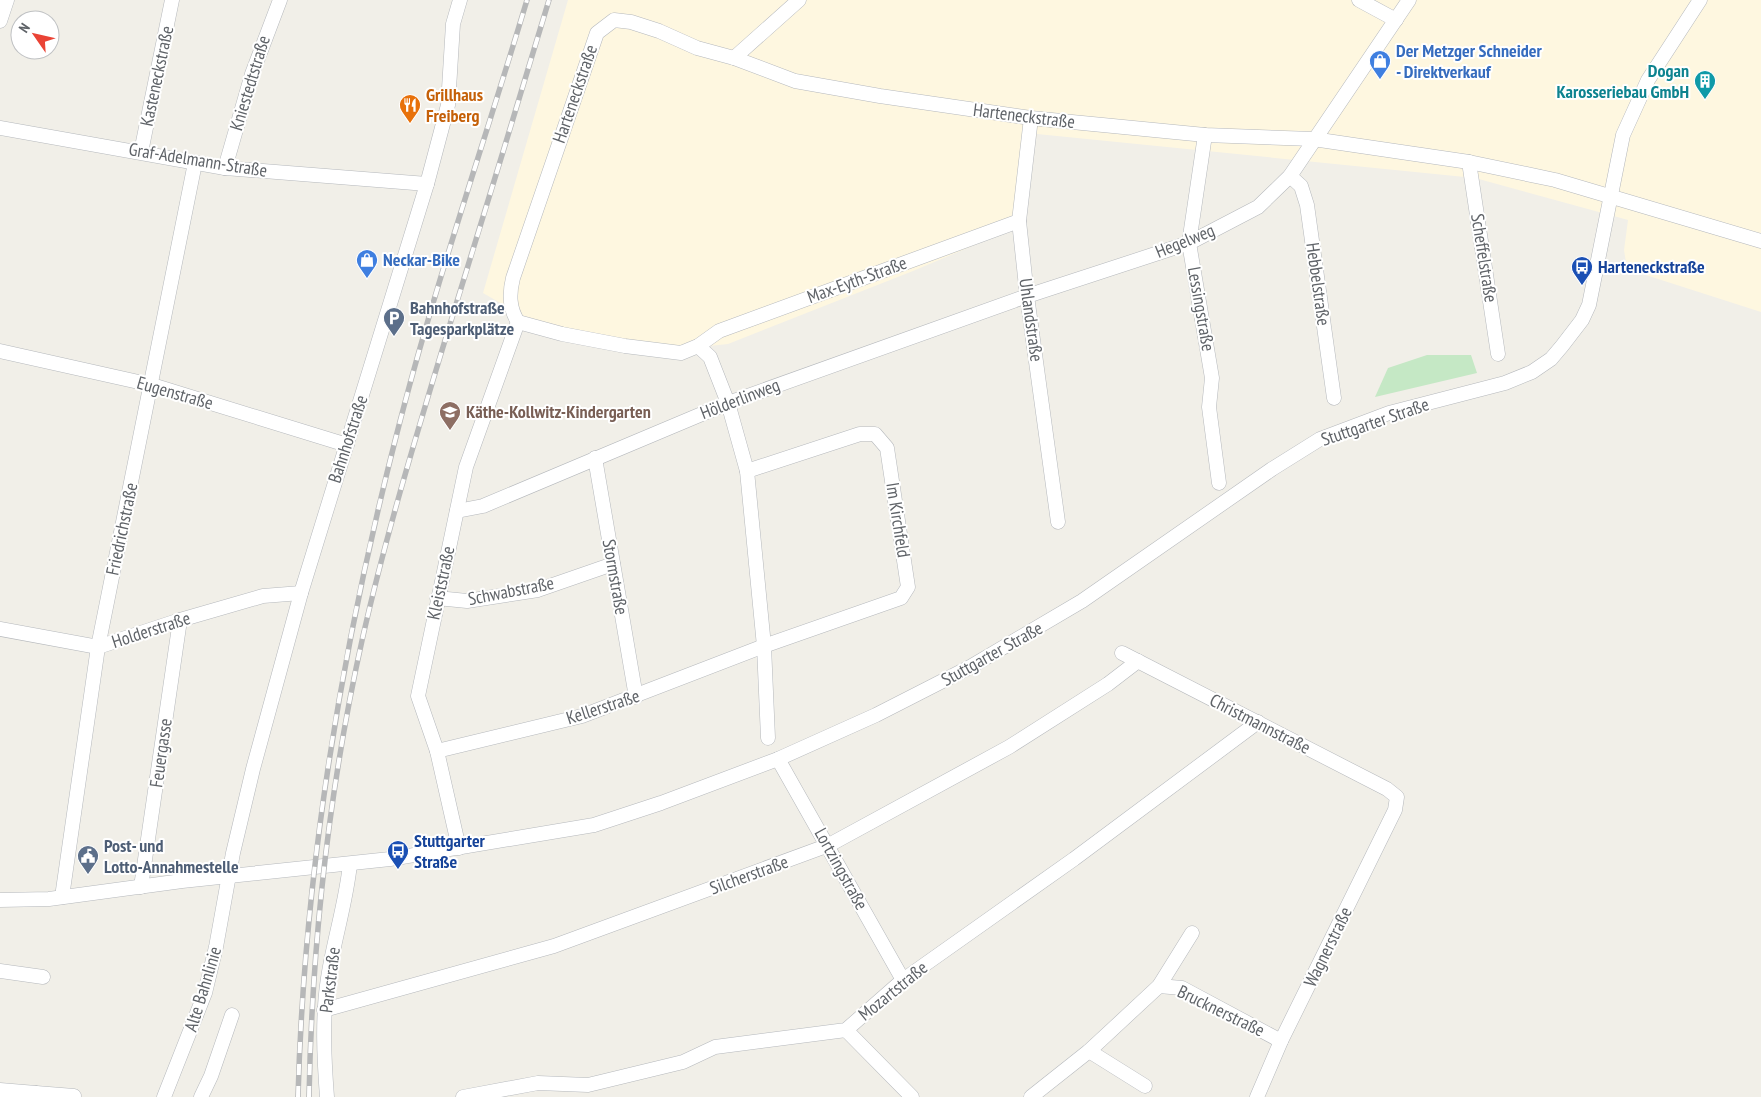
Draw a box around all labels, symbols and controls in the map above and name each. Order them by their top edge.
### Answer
north arrow [10,10,60,60]
text: N [15,20,34,36]
street label: Kasteneckstraße [135,24,178,128]
street label: Kniestedtstraße [224,33,275,133]
place label: Der Metzger Schneider - Direktverkauf [1396,39,1542,83]
street label: Harteneckstraße [547,42,602,146]
shop icon: Der Metzger Schneider - Direktverkauf [1368,49,1392,80]
place label: Dogan Karosseriebau GmbH [1556,59,1689,103]
building icon: Dogan Karosseriebau GmbH [1693,69,1717,100]
place label: Grillhaus Freiberg [426,83,483,127]
restaurant icon: Grillhaus Freiberg [398,93,422,124]
street label: Harteneckstraße [972,98,1076,133]
street label: Graf-Adelmann-Straße [127,137,269,182]
street label: Scheffelstraße [1466,212,1503,304]
street label: Hegelweg [1152,218,1218,263]
street label: Hebbelstraße [1301,241,1336,327]
shop icon: Neckar-Bike [355,248,379,279]
place label: Neckar-Bike [383,248,460,271]
street label: Max-Eyth-Straße [804,251,910,308]
bus stop icon: Harteneckstraße [1570,255,1594,286]
place label: Harteneckstraße [1598,255,1705,278]
street label: Lessingstraße [1183,265,1220,353]
street label: Uhlandstraße [1014,277,1049,363]
place label: Bahnhofstraße Tagesparkplätze [410,296,514,340]
parking icon: Bahnhofstraße Tagesparkplätze [382,306,406,337]
street label: Eugenstraße [134,371,216,414]
street label: Hölderlinweg [697,373,783,424]
street label: Bahnhofstraße [323,392,373,486]
street label: Stuttgarter Straße [1318,392,1432,451]
school or university icon: Käthe-Kollwitz-Kindergarten [438,400,462,431]
place label: Käthe-Kollwitz-Kindergarten [466,400,651,423]
street label: Friedrichstraße [100,481,143,577]
street label: Im Kirchfeld [881,481,916,559]
street label: Stormstraße [598,537,633,616]
street label: Kleiststraße [421,544,460,622]
street label: Schwabstraße [466,571,556,610]
street label: Holderstraße [109,606,193,653]
street label: Stuttgarter Straße [937,616,1047,691]
street label: Kellerstraße [563,684,642,729]
street label: Christmannstraße [1206,688,1315,759]
street label: Feuergasse [144,717,177,789]
street label: Lortzingstraße [810,824,873,914]
place label: Stuttgarter Straße [414,829,486,873]
place label: Post- und Lotto-Annahmestelle [104,834,239,878]
bus stop icon: Stuttgarter Straße [386,839,410,870]
public building icon: Post- und Lotto-Annahmestelle [76,844,100,875]
street label: Silcherstraße [706,850,791,899]
street label: Wagnerstraße [1298,903,1357,991]
street label: Alte Bahnlinie [179,944,226,1034]
street label: Parkstraße [314,946,345,1014]
street label: Mozartstraße [853,956,932,1025]
street label: Brucknerstraße [1174,980,1269,1042]

